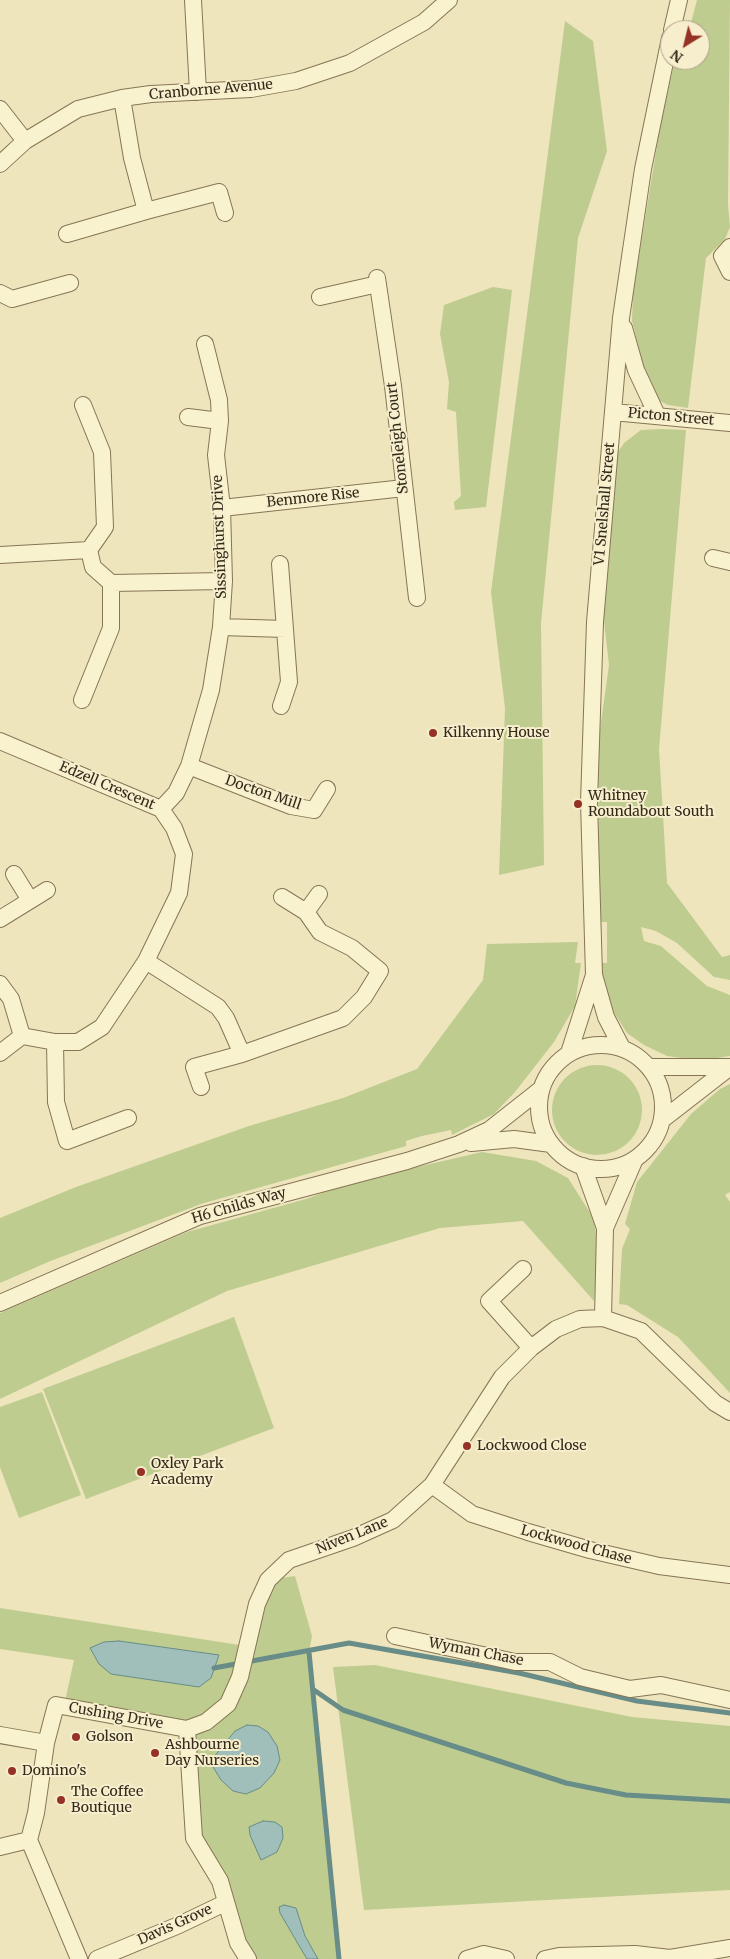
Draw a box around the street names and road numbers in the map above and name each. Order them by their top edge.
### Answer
street label: Cranborne Avenue [149,76,273,104]
street label: Stoneleigh Court [384,381,412,495]
street label: Picton Street [627,405,715,429]
street label: V1 Snelshall Street [591,442,619,566]
street label: Sissinghurst Drive [209,475,231,599]
street label: Benmore Rise [266,485,360,511]
street label: Edzell Crescent [57,758,157,814]
street label: Docton Mill [223,772,303,814]
street label: H6 Childs Way [190,1185,288,1227]
street label: Niven Lane [314,1514,390,1558]
street label: Lockwood Chase [519,1522,633,1568]
street label: Wyman Chase [427,1635,525,1669]
street label: Cushing Drive [68,1699,164,1733]
street label: Davis Grove [135,1901,215,1949]

